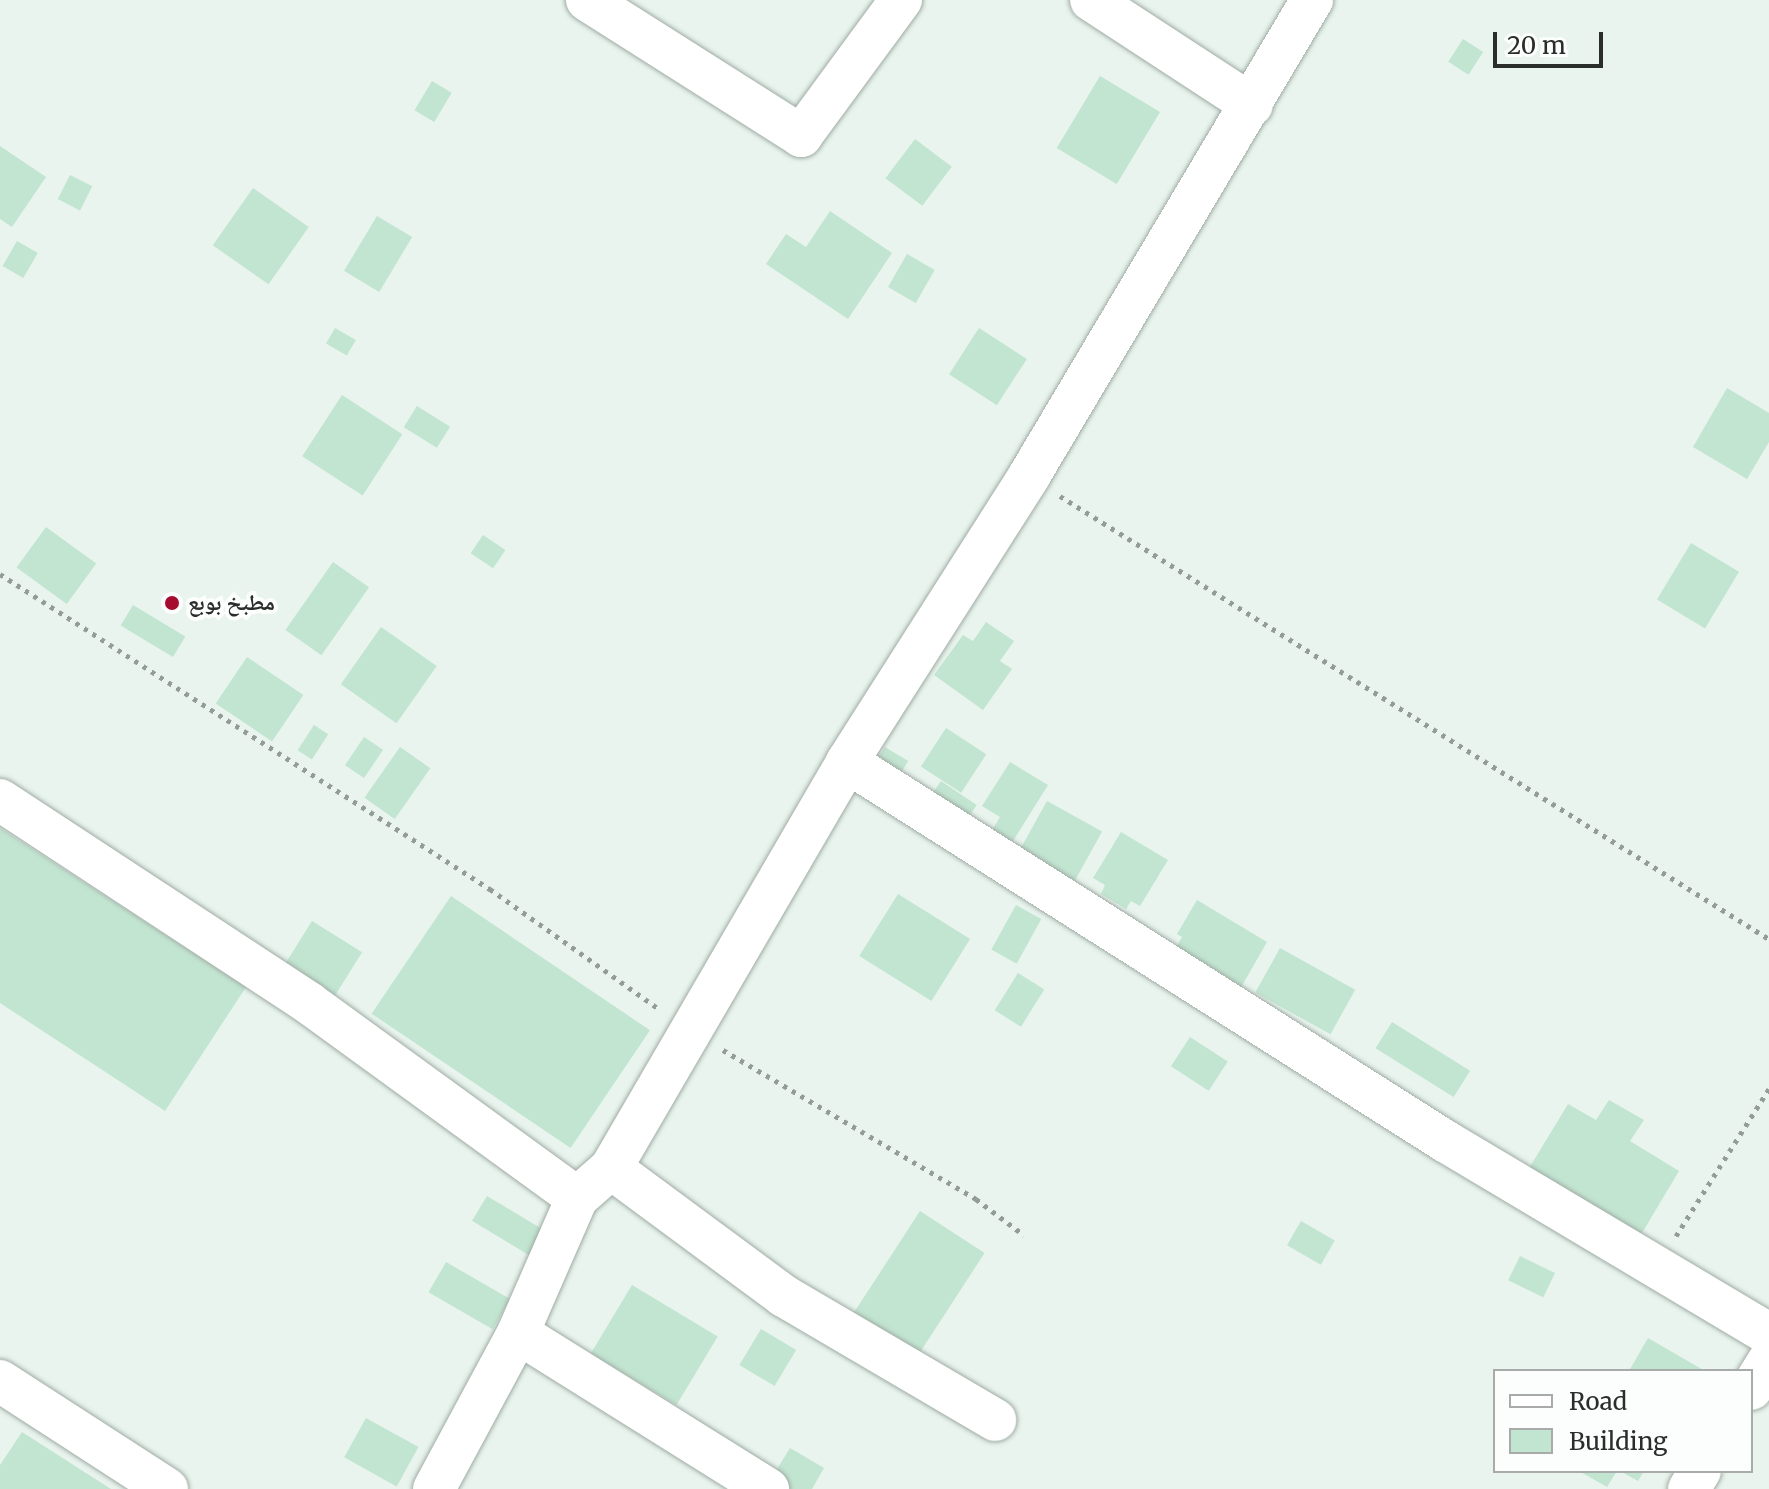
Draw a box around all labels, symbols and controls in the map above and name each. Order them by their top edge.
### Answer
scale bar [1497,16,1607,66]
text: 20 m [1507,30,1566,61]
place label: مطبخ بوبع [188,590,275,616]
marker: مطبخ بوبع [163,594,181,612]
legend [1493,1369,1753,1473]
text: Road [1569,1386,1627,1417]
text: Building [1569,1426,1668,1457]

